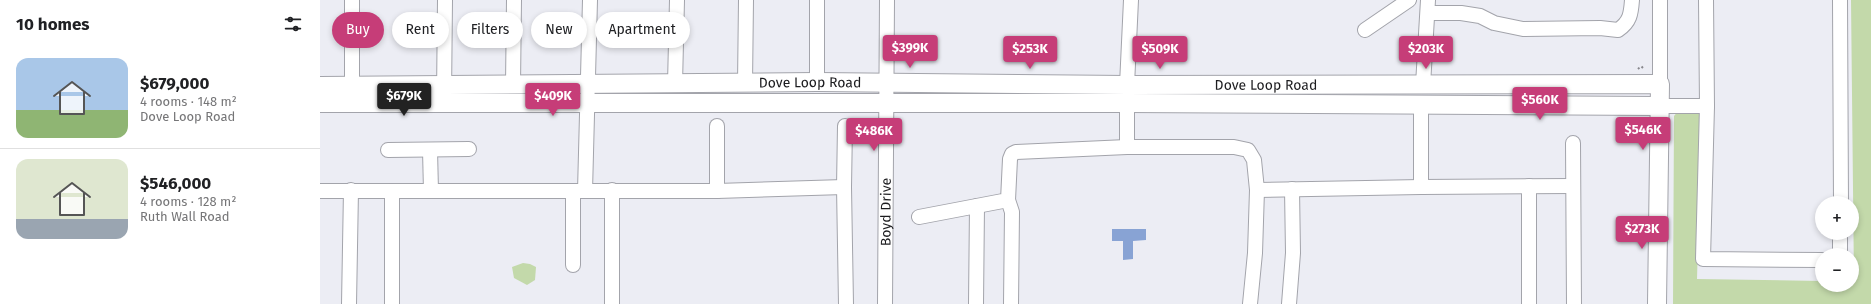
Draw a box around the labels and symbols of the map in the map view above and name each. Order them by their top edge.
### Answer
pin: $399K [882,35,938,69]
pin: $253K [1002,36,1058,70]
pin: $509K [1132,36,1188,70]
pin: $203K [1398,36,1454,70]
street label: Dove Loop Road [759,74,861,91]
street label: Dove Loop Road [1215,76,1317,93]
pin: $679K [376,83,432,117]
pin: $409K [525,83,581,117]
pin: $560K [1512,87,1568,121]
pin: $546K [1615,117,1671,151]
pin: $486K [846,118,902,152]
street label: Boyd Drive [877,178,894,246]
pin: $273K [1614,216,1670,250]

